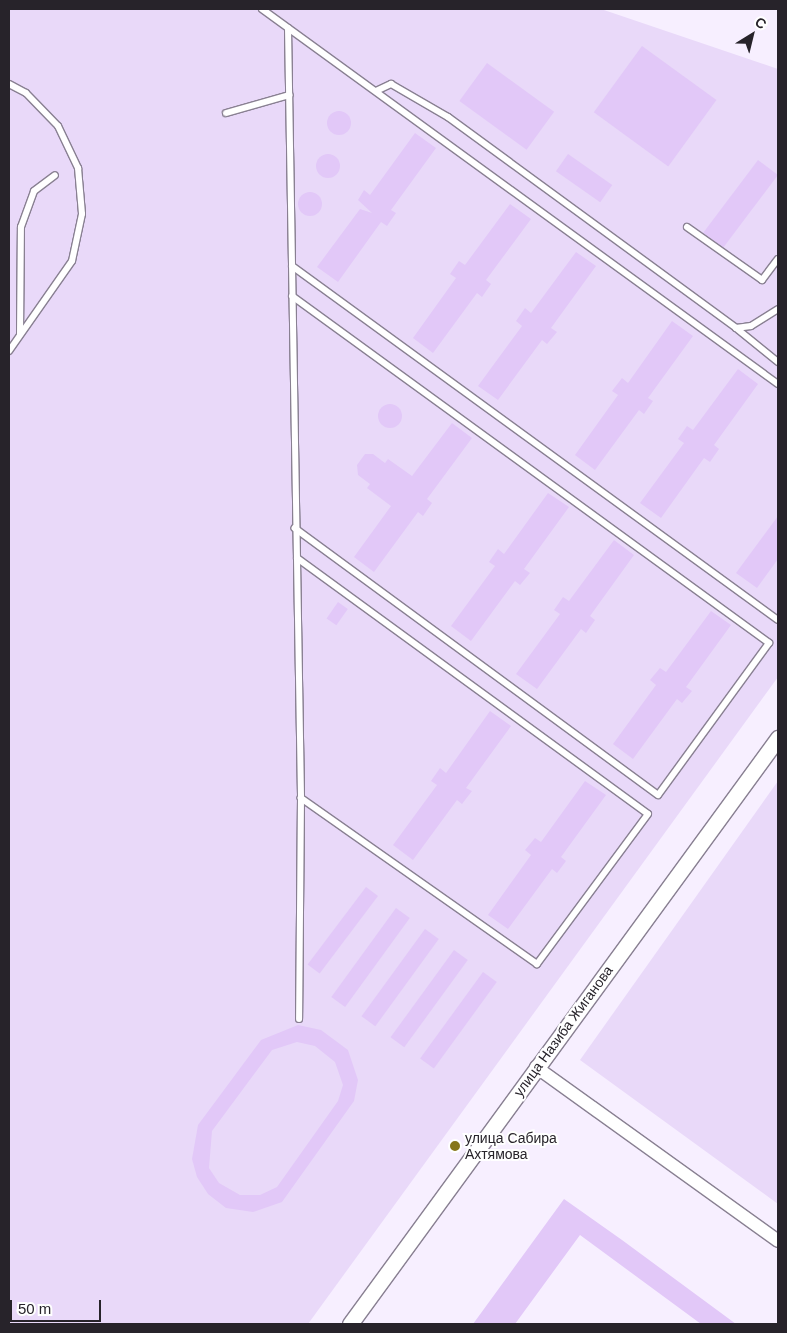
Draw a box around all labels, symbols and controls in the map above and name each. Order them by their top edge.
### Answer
north arrow [727,10,777,60]
text: С [752,13,770,32]
street label: улица Назиба Жиганова [510,962,616,1100]
place label: улица Сабира Ахтямова [465,1130,557,1162]
marker: улица Сабира Ахтямова [449,1140,461,1152]
scale bar [12,1290,104,1322]
text: 50 m [18,1300,51,1317]

